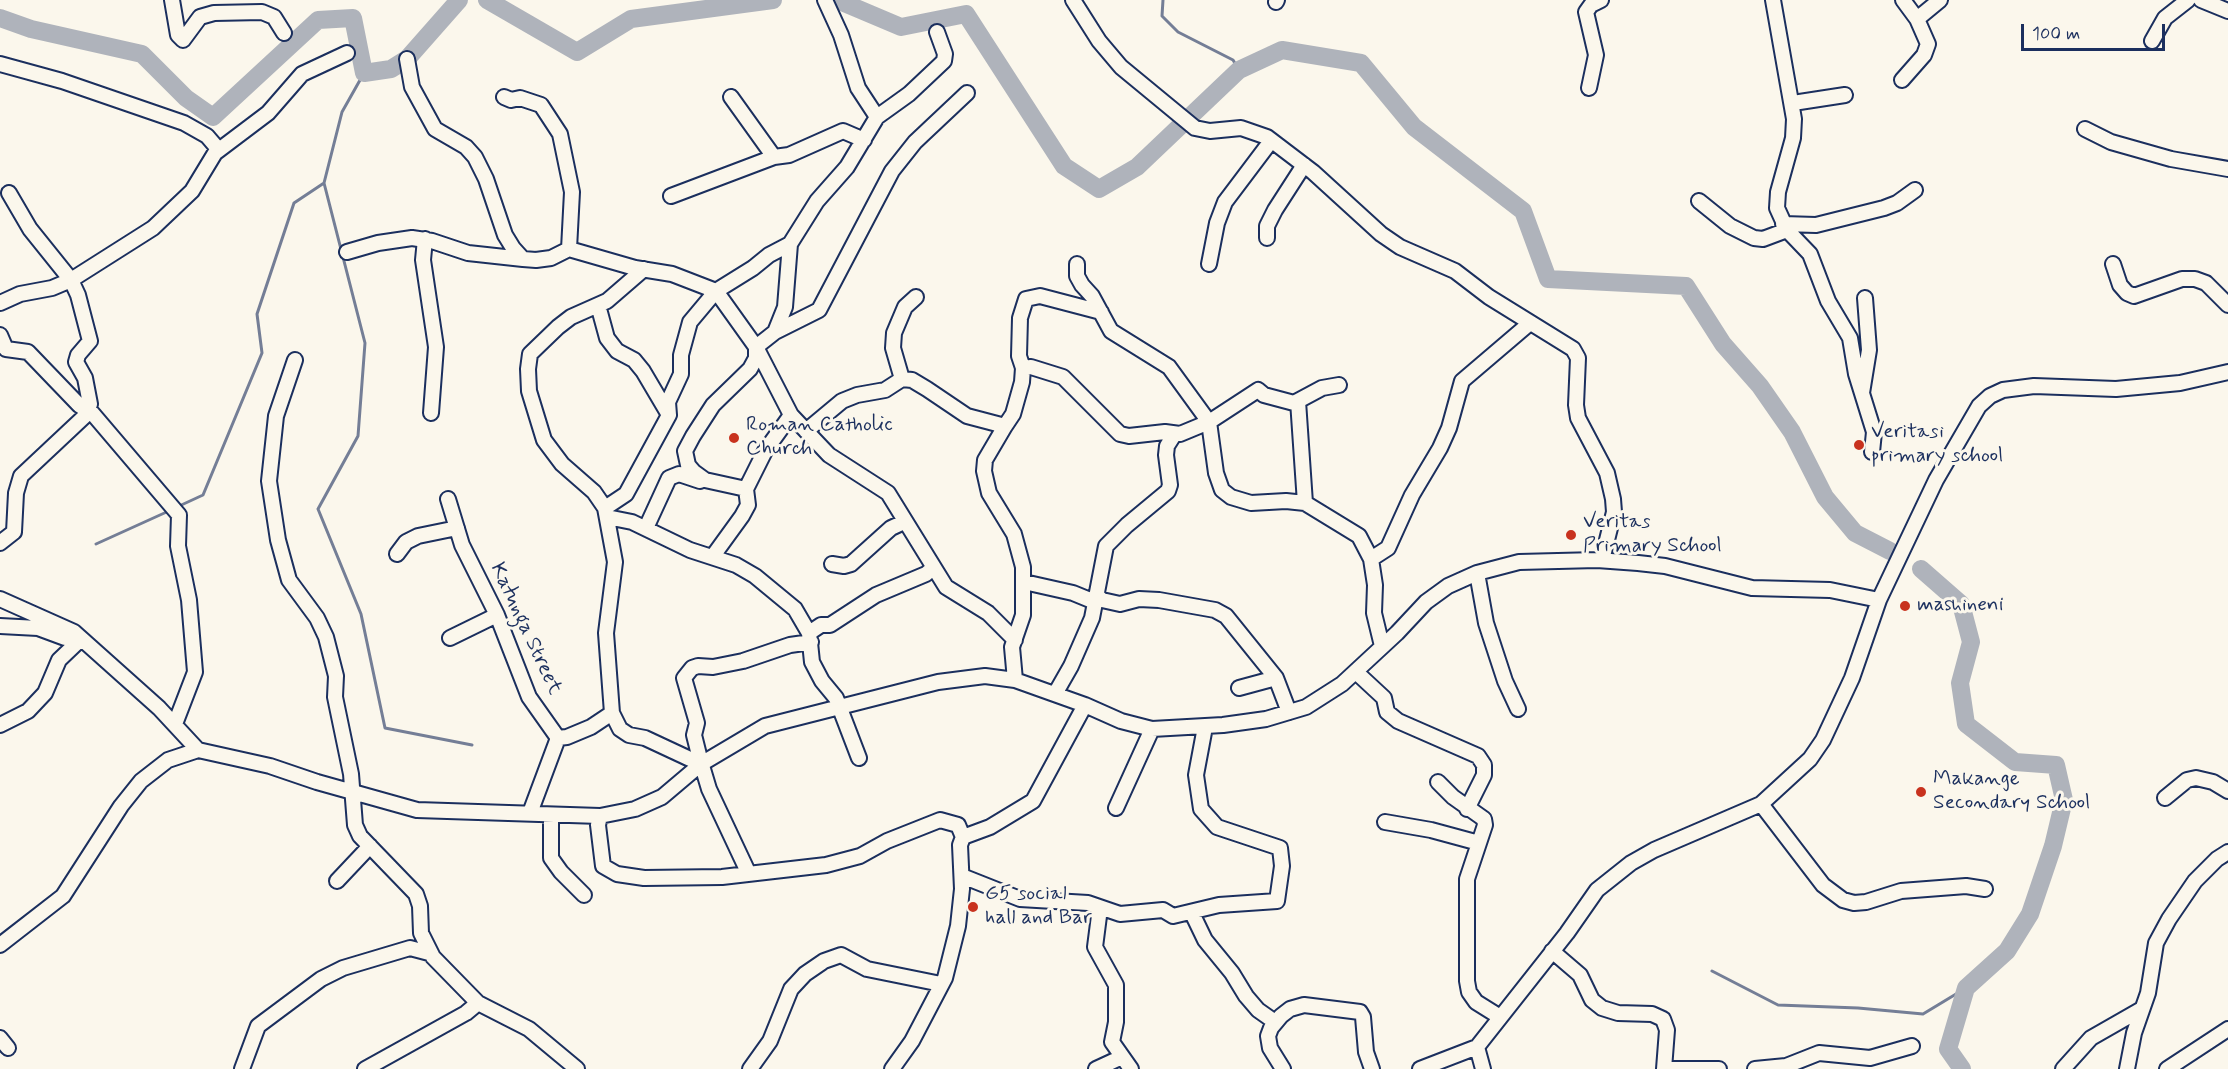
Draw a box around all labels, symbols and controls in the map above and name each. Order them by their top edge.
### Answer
scale bar [2024,12,2168,50]
text: 100 m [2032,22,2080,46]
place label: Roman Catholic Church [746,413,893,463]
place label: Veritasi primary school [1871,420,2003,470]
marker: Roman Catholic Church [727,431,741,445]
marker: Veritasi primary school [1852,438,1866,452]
place label: Veritas Primary School [1583,510,1722,560]
marker: Veritas Primary School [1564,528,1578,542]
street label: Katunga Street [483,559,567,699]
place label: mashineni [1917,593,2004,619]
marker: mashineni [1898,599,1912,613]
place label: Makange Secondary School [1933,767,2090,817]
marker: Makange Secondary School [1914,785,1928,799]
place label: G5 social hall and Bar [985,882,1092,932]
marker: G5 social hall and Bar [966,900,980,914]

